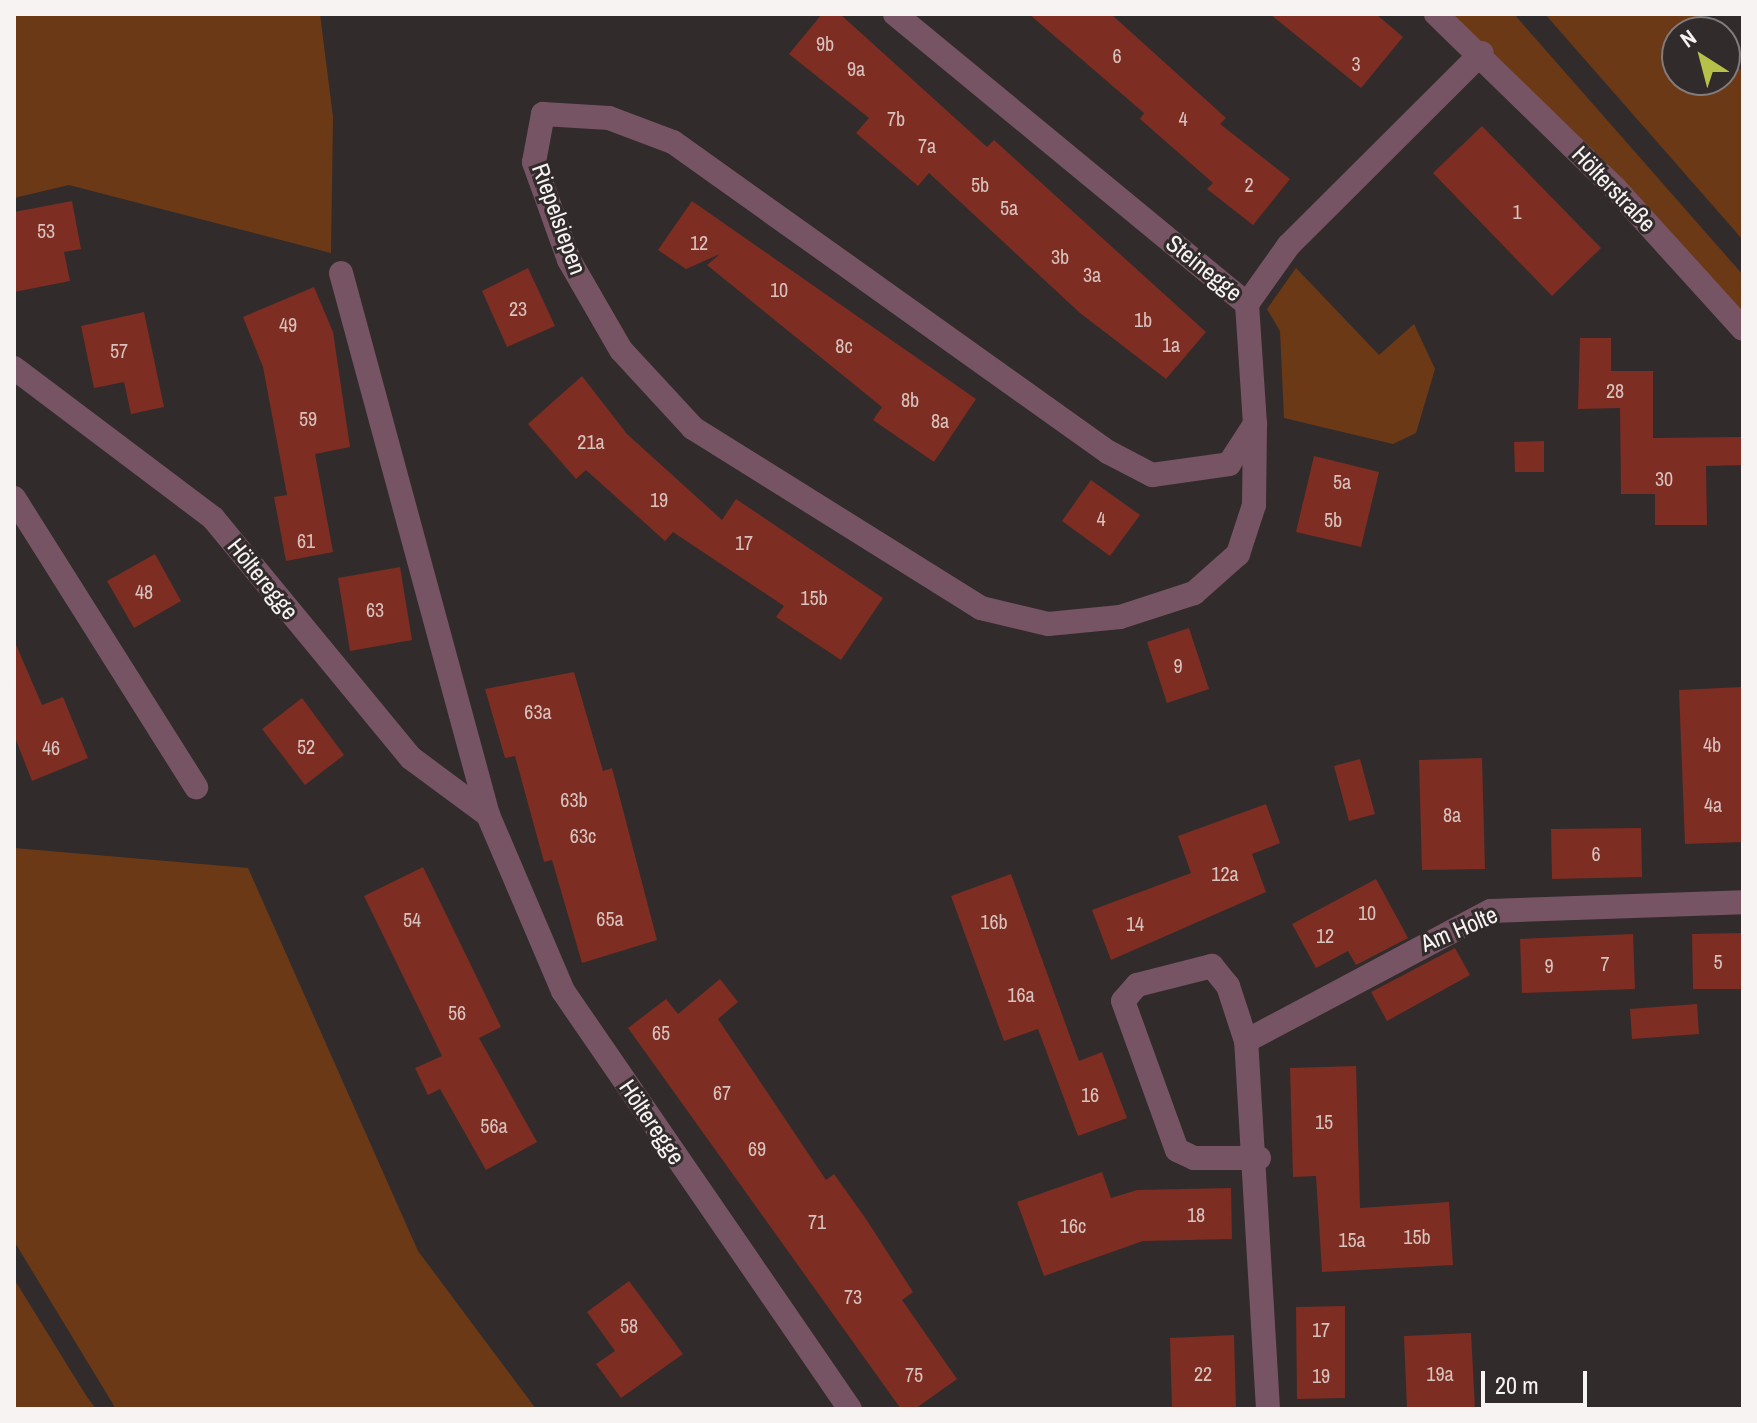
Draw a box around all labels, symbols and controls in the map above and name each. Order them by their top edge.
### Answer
north arrow [1661,16,1741,96]
text: N [1674,22,1702,54]
house number: 9b [816,31,834,55]
house number: 6 [1112,43,1122,67]
house number: 3 [1351,51,1361,75]
house number: 9a [847,56,865,80]
house number: 7b [887,106,905,130]
house number: 4 [1178,106,1188,130]
house number: 7a [918,133,936,157]
street label: Hölterstraße [1566,140,1662,238]
street label: Riepelsiepen [526,160,592,278]
house number: 5b [971,172,989,196]
house number: 2 [1244,172,1254,196]
house number: 5a [1000,195,1018,219]
house number: 1 [1512,199,1522,223]
house number: 53 [37,218,55,242]
street label: Steinegge [1160,229,1248,307]
house number: 12 [690,230,708,254]
house number: 3b [1051,244,1069,268]
house number: 3a [1083,262,1101,286]
house number: 10 [770,277,788,301]
house number: 23 [509,296,527,320]
house number: 1b [1134,307,1152,331]
house number: 49 [279,312,297,336]
house number: 1a [1162,332,1180,356]
house number: 8c [835,333,853,357]
house number: 57 [110,338,128,362]
house number: 28 [1606,378,1624,402]
house number: 8b [901,387,919,411]
house number: 59 [299,406,317,430]
house number: 8a [931,408,949,432]
house number: 21a [577,429,605,453]
house number: 30 [1655,466,1673,490]
house number: 5a [1333,469,1351,493]
house number: 19 [650,487,668,511]
house number: 4 [1096,506,1106,530]
house number: 5b [1324,507,1342,531]
house number: 61 [297,528,315,552]
house number: 17 [735,530,753,554]
street label: Hölteregge [222,533,304,625]
house number: 48 [135,579,153,603]
house number: 15b [800,585,828,609]
house number: 63 [366,597,384,621]
house number: 9 [1173,653,1183,677]
house number: 63a [524,699,552,723]
house number: 4b [1703,732,1721,756]
house number: 52 [297,734,315,758]
house number: 46 [42,735,60,759]
house number: 63b [560,787,588,811]
house number: 4a [1704,792,1722,816]
house number: 8a [1443,802,1461,826]
house number: 63c [570,823,596,847]
house number: 6 [1591,841,1601,865]
house number: 12a [1211,861,1239,885]
house number: 10 [1358,900,1376,924]
street label: Am Holte [1416,900,1502,958]
house number: 65a [596,906,624,930]
house number: 54 [403,907,421,931]
house number: 16b [980,909,1008,933]
house number: 14 [1126,911,1144,935]
house number: 12 [1316,923,1334,947]
house number: 5 [1713,949,1723,973]
house number: 7 [1600,951,1610,975]
house number: 9 [1544,953,1554,977]
house number: 16a [1007,982,1035,1006]
house number: 56 [448,1000,466,1024]
house number: 65 [652,1020,670,1044]
street label: Hölteregge [613,1074,691,1170]
house number: 67 [713,1080,731,1104]
house number: 16 [1081,1082,1099,1106]
house number: 15 [1315,1109,1333,1133]
house number: 56a [480,1113,508,1137]
house number: 69 [748,1136,766,1160]
house number: 18 [1187,1202,1205,1226]
house number: 71 [808,1209,826,1233]
house number: 16c [1060,1213,1086,1237]
house number: 15b [1403,1224,1431,1248]
house number: 15a [1338,1227,1366,1251]
house number: 73 [844,1284,862,1308]
house number: 58 [620,1313,638,1337]
house number: 17 [1312,1317,1330,1341]
scale bar [1485,1355,1591,1405]
house number: 22 [1194,1361,1212,1385]
house number: 19a [1426,1361,1454,1385]
house number: 75 [905,1362,923,1386]
house number: 19 [1312,1363,1330,1387]
text: 20 m [1495,1369,1539,1401]

